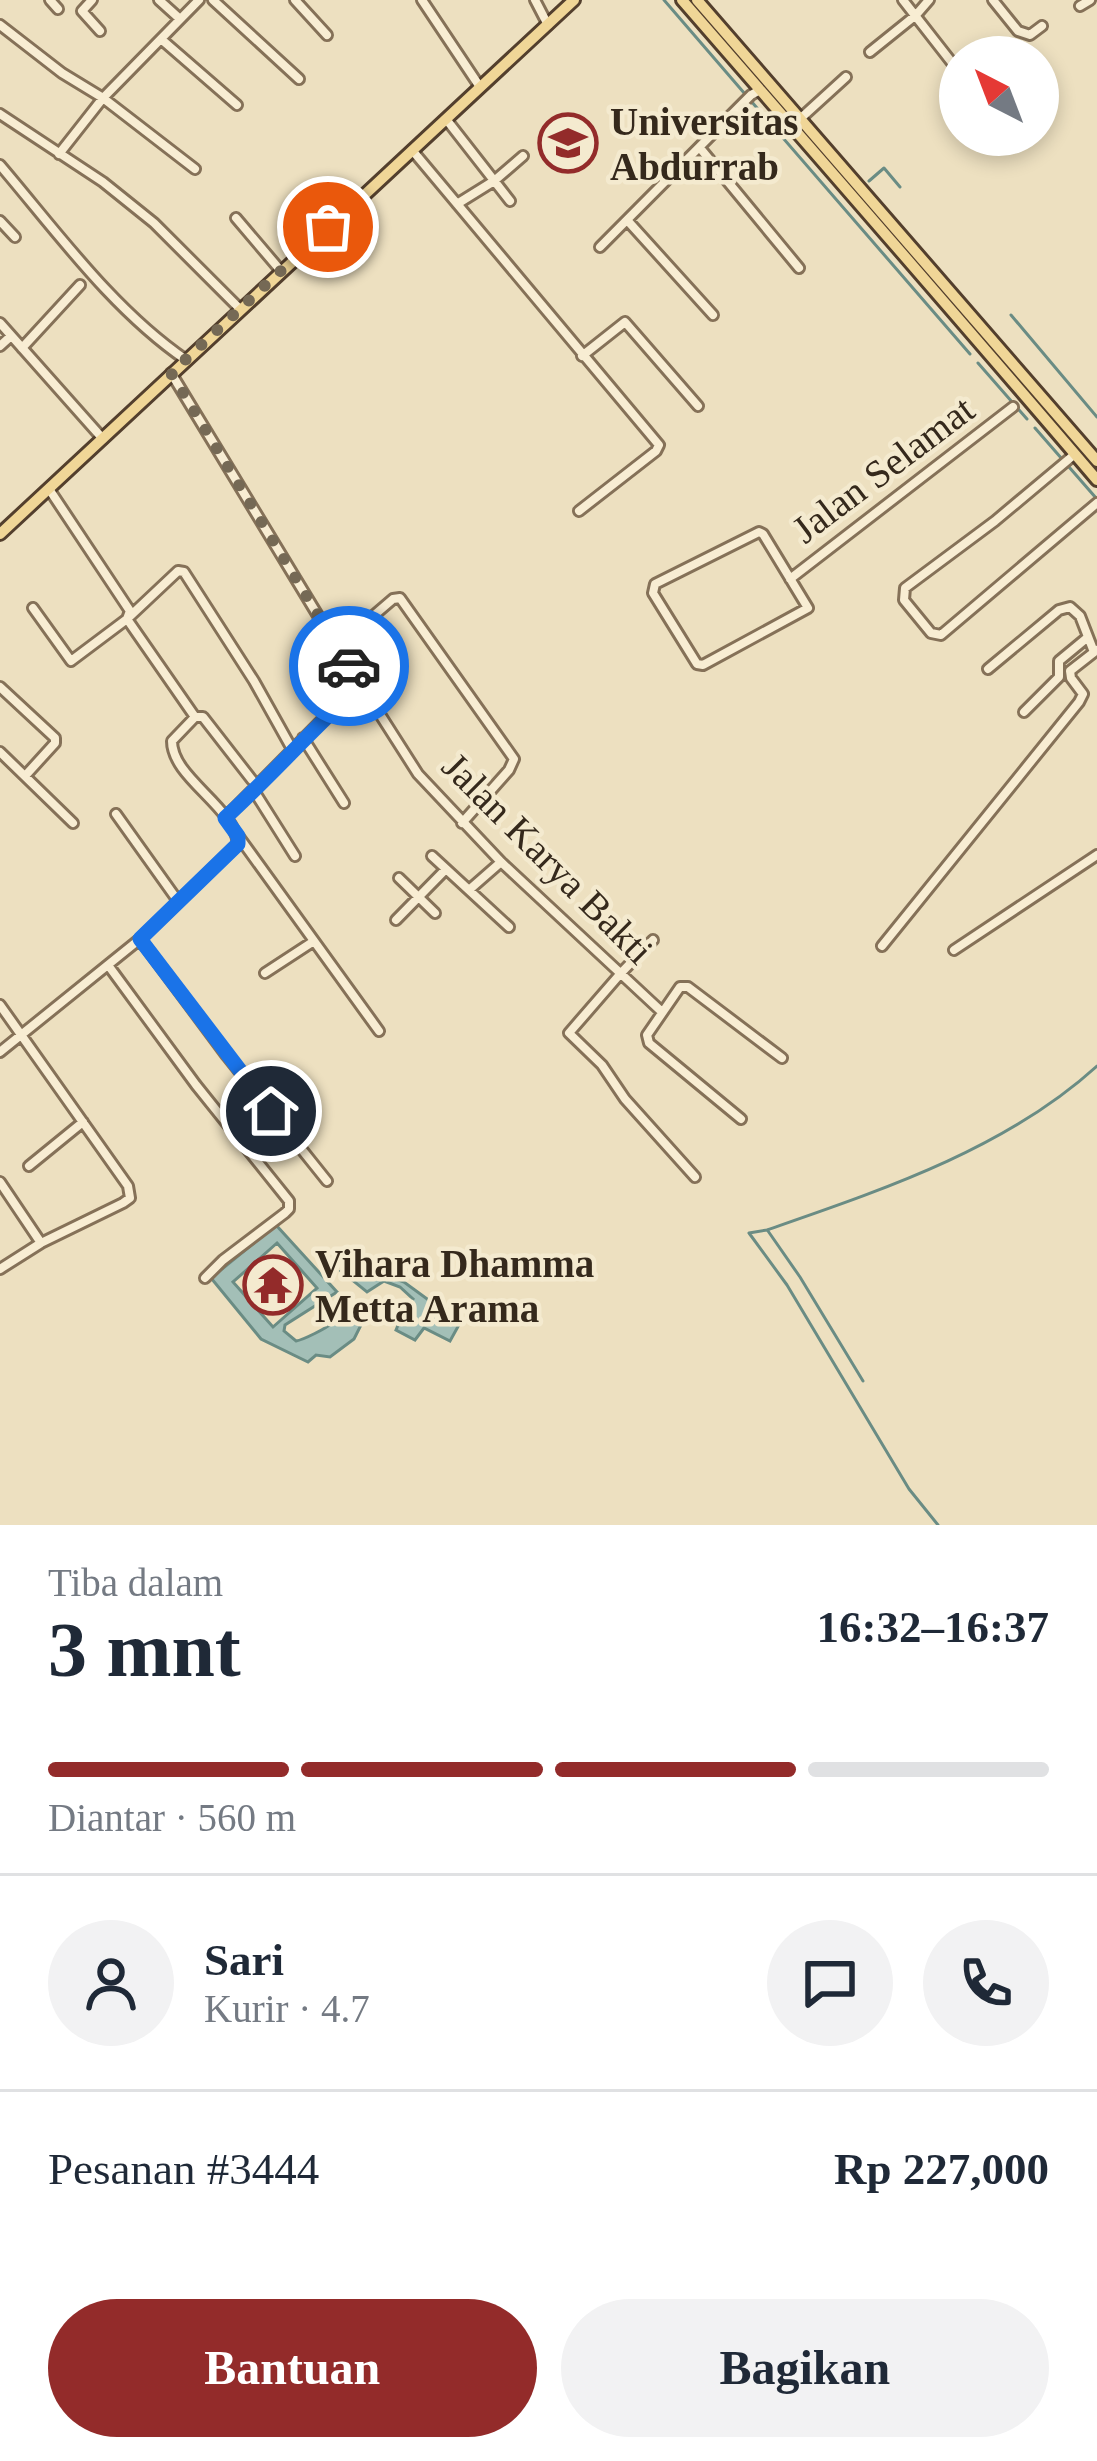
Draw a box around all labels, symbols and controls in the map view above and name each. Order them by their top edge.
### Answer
north arrow [939,36,1059,156]
map controls [939,36,1059,156]
place label: Universitas Abdurrab [610,100,799,188]
school or university icon: Universitas Abdurrab [537,112,599,174]
pin [277,176,379,278]
icon: bag [295,194,361,260]
street label: Jalan Selamat [784,387,982,551]
courier [289,606,409,726]
icon: car [316,633,382,699]
street label: Jalan Karya Bakti [433,744,662,973]
pin [220,1060,322,1162]
icon: home [238,1078,304,1144]
place label: Vihara Dhamma Metta Arama [315,1242,594,1330]
temple icon: Vihara Dhamma Metta Arama [242,1254,304,1316]
text: Tiba dalam [48,1561,223,1604]
text: 16:32–16:37 [817,1602,1049,1652]
text: 3 mnt [48,1606,241,1693]
text: Diantar · 560 m [48,1796,296,1839]
button: person [48,1920,174,2046]
button: chat [767,1920,893,2046]
button: phone [923,1920,1049,2046]
text: Sari [204,1935,284,1985]
text: Kurir · 4.7 [204,1987,370,2030]
text: Pesanan #3444 [48,2144,319,2194]
text: Rp 227,000 [834,2144,1049,2194]
button: Bantuan [48,2299,537,2437]
button: Bagikan [561,2299,1049,2437]

